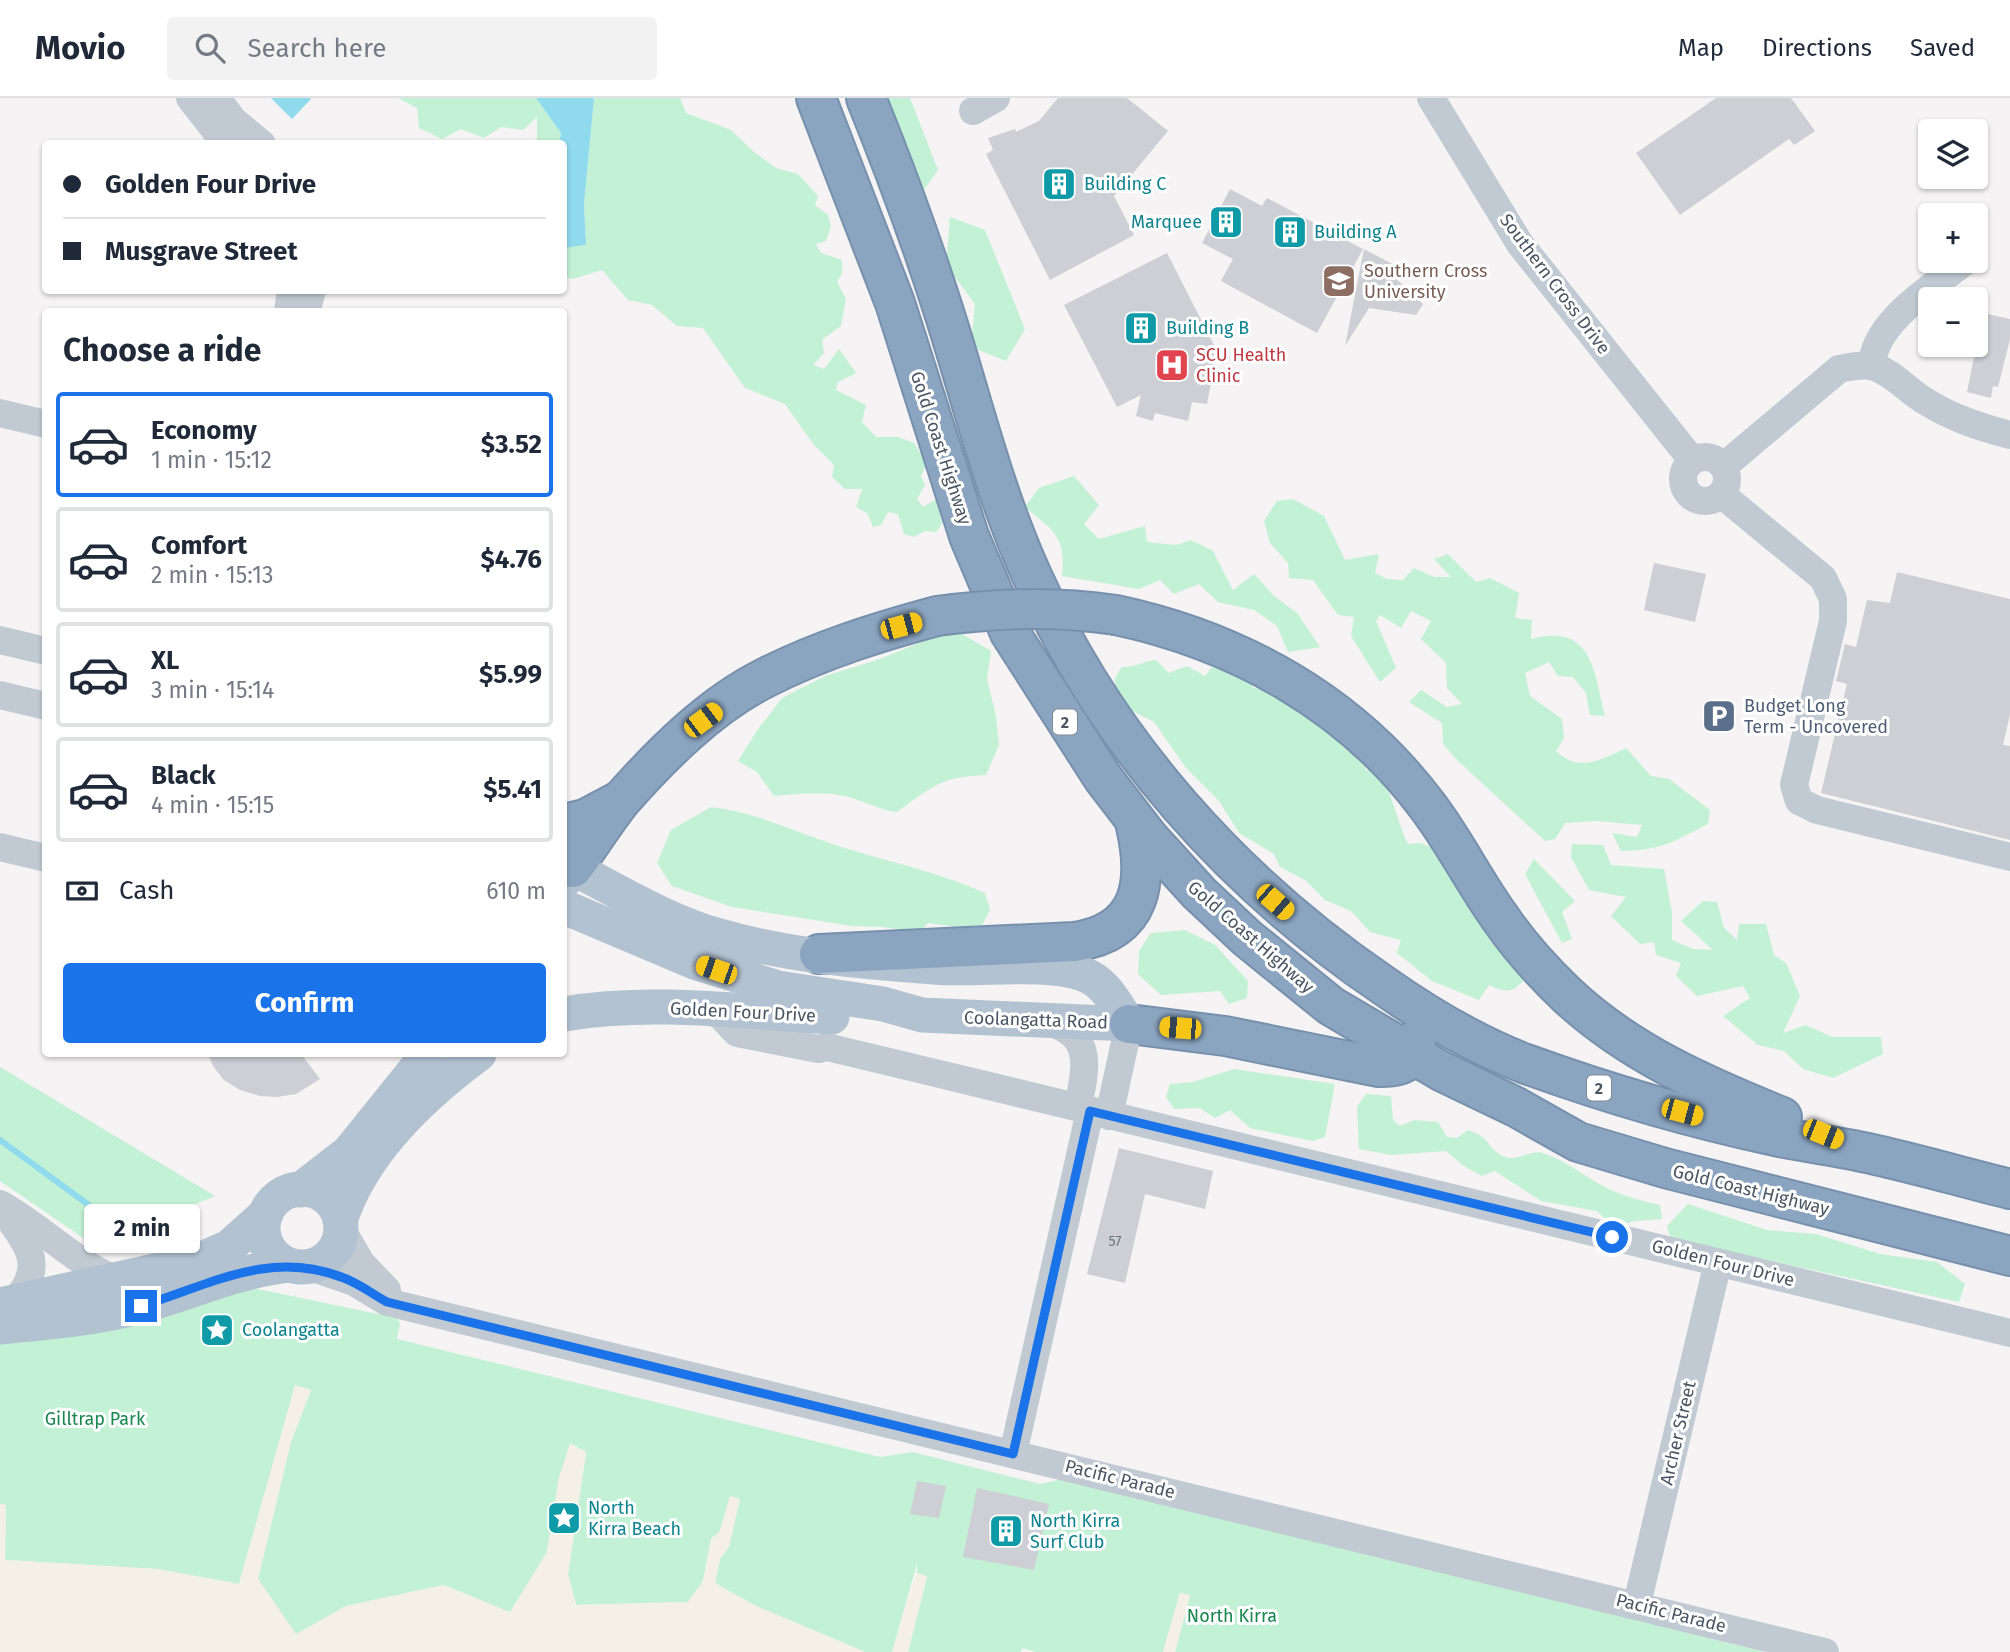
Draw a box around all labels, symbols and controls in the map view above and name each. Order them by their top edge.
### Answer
search box [167,17,657,80]
text: Movio [35,28,125,68]
icon: search [191,29,229,67]
text: Search here [247,33,386,64]
text: Map [1678,34,1724,62]
text: Directions [1762,34,1872,62]
text: Saved [1910,34,1975,62]
map controls [1918,119,1988,357]
button: layers [1918,119,1988,189]
building icon: Building C [1040,165,1078,203]
text: Golden Four Drive [105,169,316,200]
place label: Building C [1084,173,1166,195]
building icon: Marquee [1207,203,1245,241]
button: + [1918,203,1988,273]
street label: Southern Cross Drive [1495,209,1615,359]
place label: Marquee [1131,211,1202,233]
building icon: Building A [1271,213,1309,251]
place label: Building A [1314,221,1397,243]
text: Musgrave Street [105,236,298,267]
place label: Southern Cross University [1364,260,1487,303]
school or university icon: Southern Cross University [1320,262,1358,300]
button: − [1918,287,1988,357]
building icon: Building B [1122,309,1160,347]
place label: Building B [1166,317,1249,339]
text: Choose a ride [63,331,261,369]
place label: SCU Health Clinic [1196,344,1286,387]
hospital icon: SCU Health Clinic [1153,346,1191,384]
street label: Gold Coast Highway [906,368,976,528]
icon: car [67,413,130,476]
text: Economy [151,415,257,446]
text: $3.52 [481,429,542,460]
text: 1 min · 15:12 [151,446,272,474]
icon: car [67,528,130,591]
text: Comfort [151,530,247,561]
text: $4.76 [480,544,542,575]
text: 2 min · 15:13 [151,561,273,589]
car [878,610,925,642]
icon: car [67,643,130,706]
text: XL [151,645,179,676]
text: $5.99 [479,659,542,690]
text: 3 min · 15:14 [151,676,274,704]
place label: Budget Long Term - Uncovered [1744,695,1888,738]
parking icon: Budget Long Term - Uncovered [1700,697,1738,735]
car [680,699,727,741]
road number: 2 [1053,709,1077,734]
icon: car [67,758,130,821]
text: Black [151,760,216,791]
text: $5.41 [483,774,542,805]
text: 4 min · 15:15 [151,791,274,819]
icon: cash [63,872,101,910]
text: Cash [119,875,175,906]
street label: Gold Coast Highway [1183,876,1319,998]
text: 610 m [486,877,546,905]
car [1253,880,1298,924]
car [693,953,740,987]
button: Confirm [63,963,546,1043]
street label: Golden Four Drive [669,997,817,1027]
street label: Coolangatta Road [964,1006,1108,1034]
car [1159,1016,1202,1040]
road number: 2 [1587,1076,1611,1100]
car [1659,1096,1706,1128]
car [1800,1116,1847,1152]
street label: Gold Coast Highway [1671,1160,1832,1220]
callout: 2 min [83,1204,199,1254]
text: 2 min [114,1214,170,1242]
route start [1596,1221,1628,1253]
house number: 57 [1109,1233,1121,1250]
street label: Golden Four Drive [1649,1235,1797,1291]
route end [125,1290,157,1322]
place icon: Coolangatta [198,1311,236,1349]
place label: Coolangatta [242,1319,340,1341]
street label: Archer Street [1655,1378,1701,1487]
park label: Gilltrap Park [45,1408,146,1430]
street label: Pacific Parade [1063,1455,1177,1503]
place label: North Kirra Beach [588,1497,681,1540]
place icon: North Kirra Beach [545,1499,583,1537]
place label: North Kirra Surf Club [1030,1510,1120,1553]
building icon: North Kirra Surf Club [987,1512,1025,1550]
street label: Pacific Parade [1614,1589,1728,1637]
park label: North Kirra [1187,1605,1277,1627]

